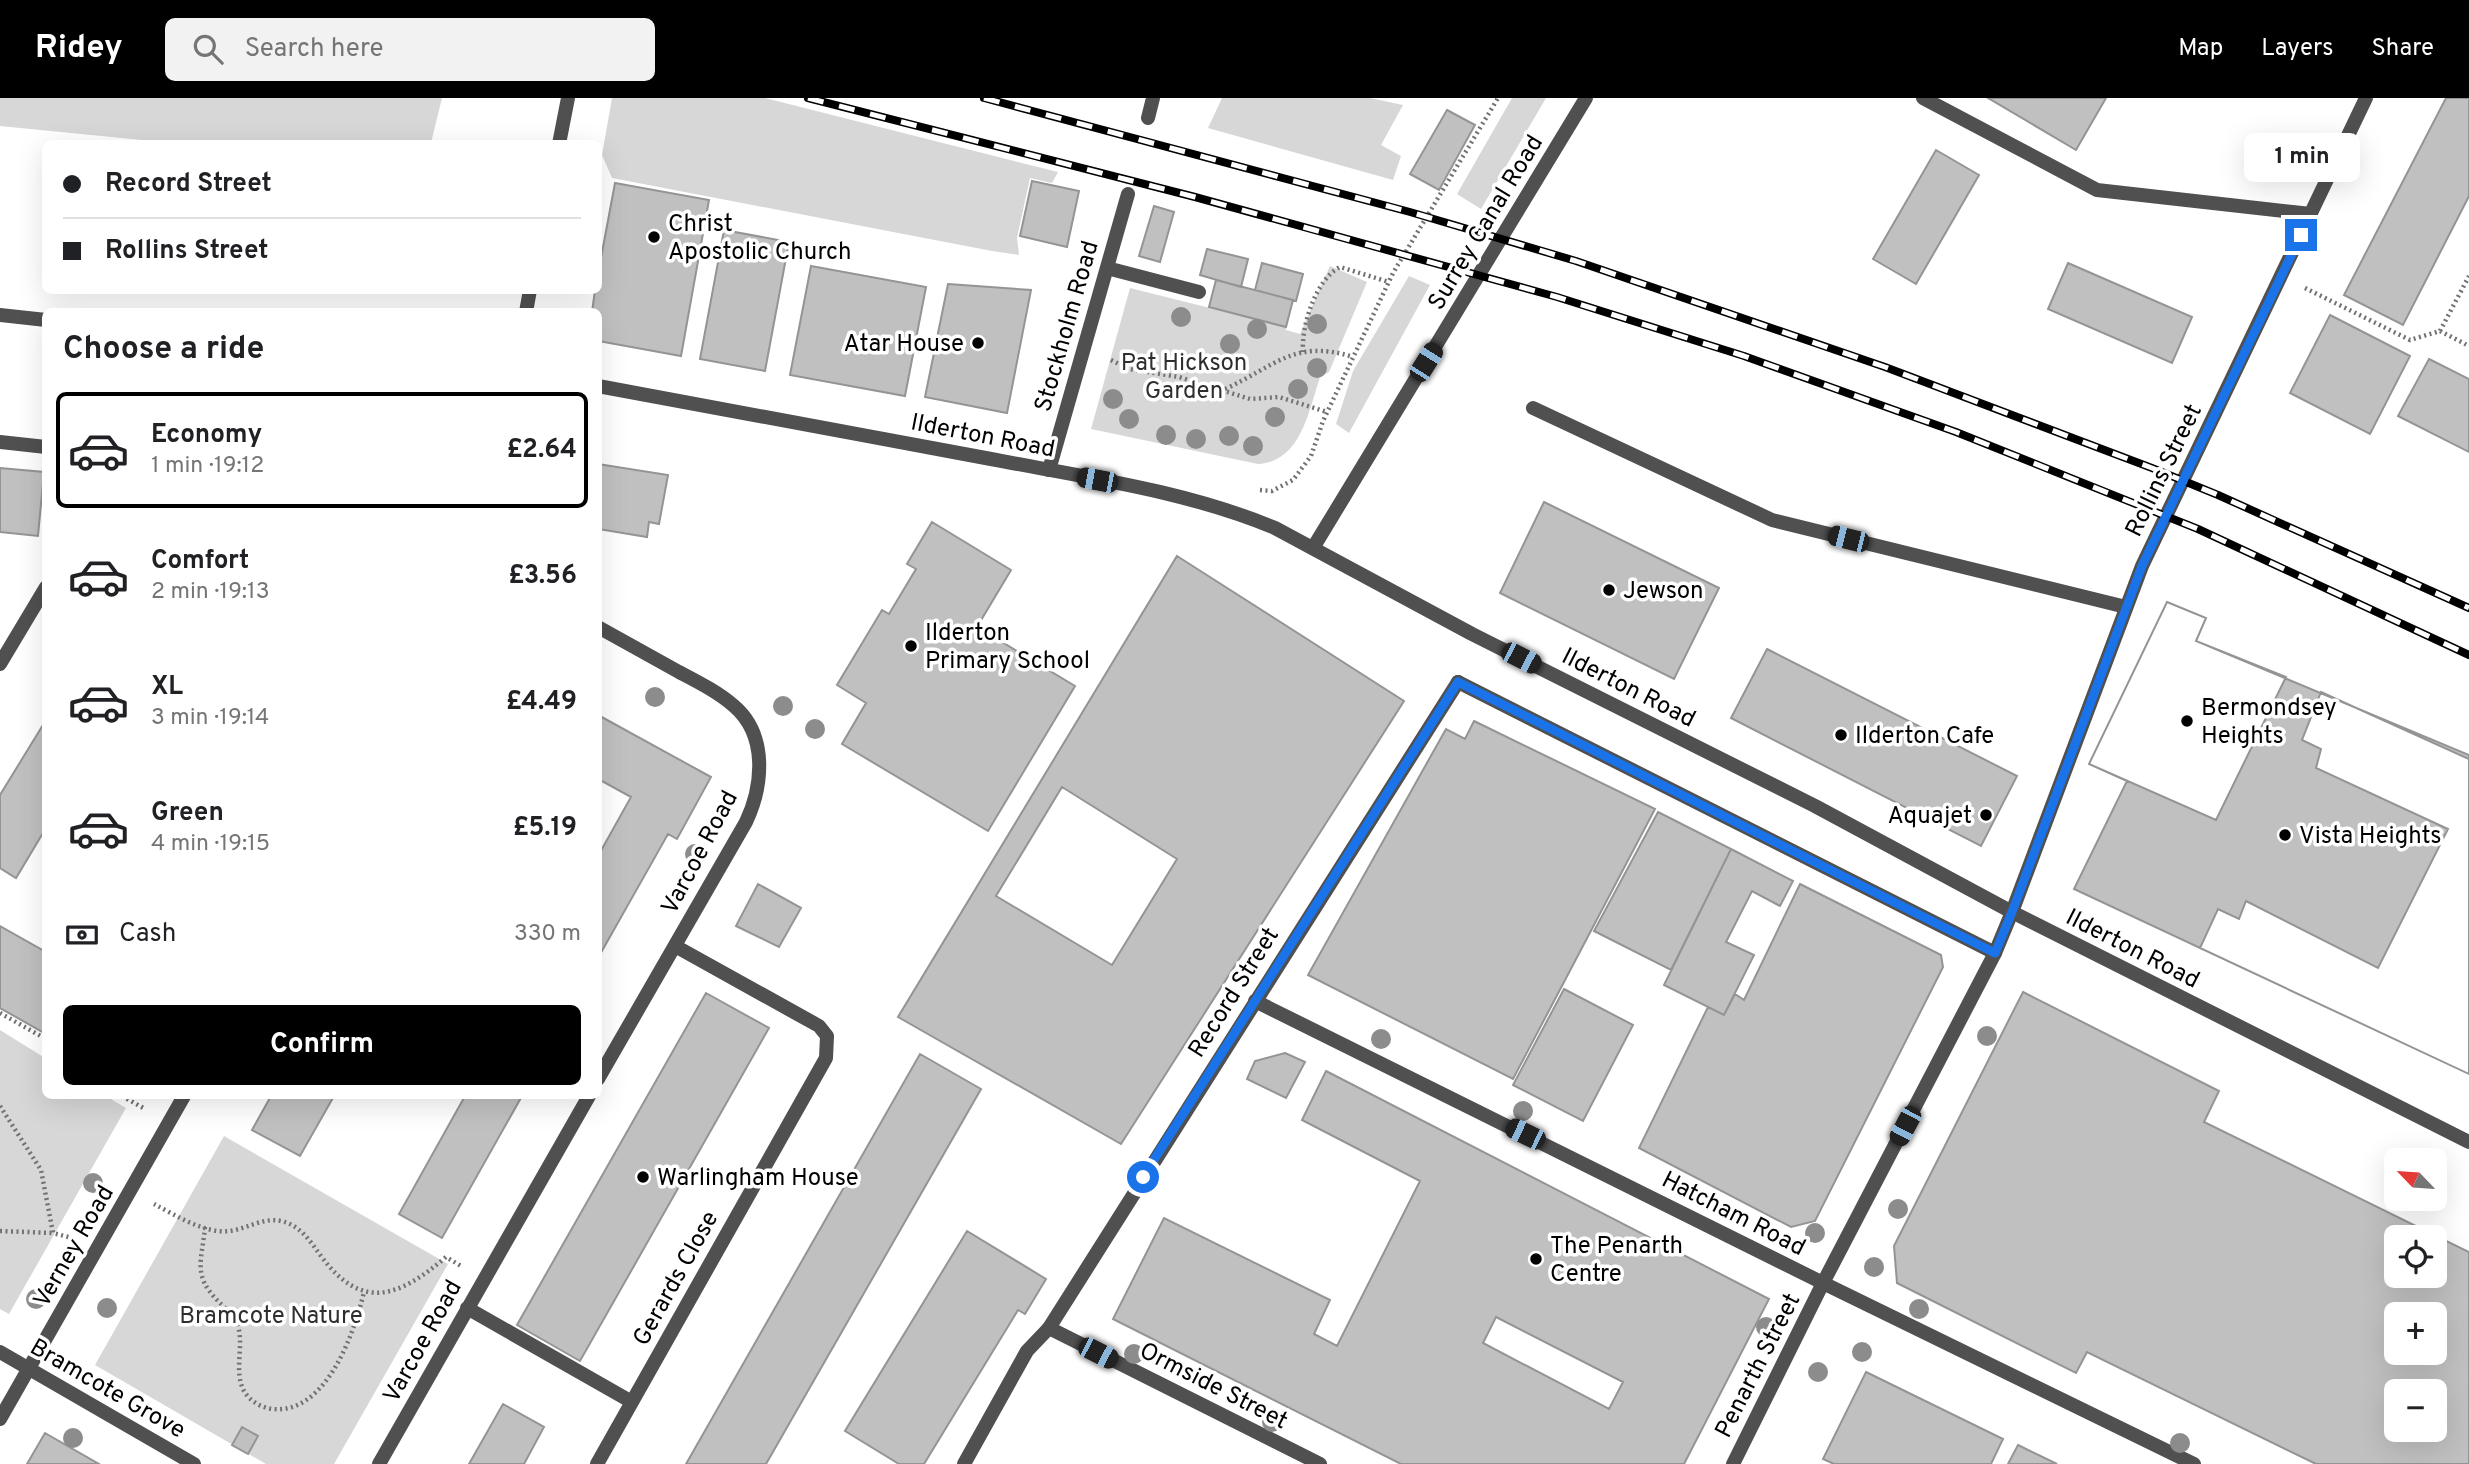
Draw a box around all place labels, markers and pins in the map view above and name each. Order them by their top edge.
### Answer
place label: Christ Apostolic Church [668,210,852,268]
marker: Christ Apostolic Church [646,229,662,245]
place label: Atar House [844,330,964,360]
marker: Atar House [970,335,986,351]
place label: Jewson [1623,577,1704,607]
marker: Jewson [1601,582,1617,598]
place label: Ilderton Primary School [925,619,1090,677]
marker: Ilderton Primary School [903,638,919,654]
place label: Bermondsey Heights [2201,694,2337,752]
marker: Bermondsey Heights [2179,713,2195,729]
place label: Ilderton Cafe [1855,722,1994,752]
marker: Ilderton Cafe [1833,727,1849,743]
place label: Aquajet [1888,802,1972,832]
marker: Aquajet [1978,807,1994,823]
place label: Vista Heights [2299,822,2442,852]
marker: Vista Heights [2277,827,2293,843]
place label: Warlingham House [657,1164,859,1194]
marker: Warlingham House [635,1169,651,1185]
place label: The Penarth Centre [1550,1232,1683,1290]
marker: The Penarth Centre [1528,1251,1544,1267]

